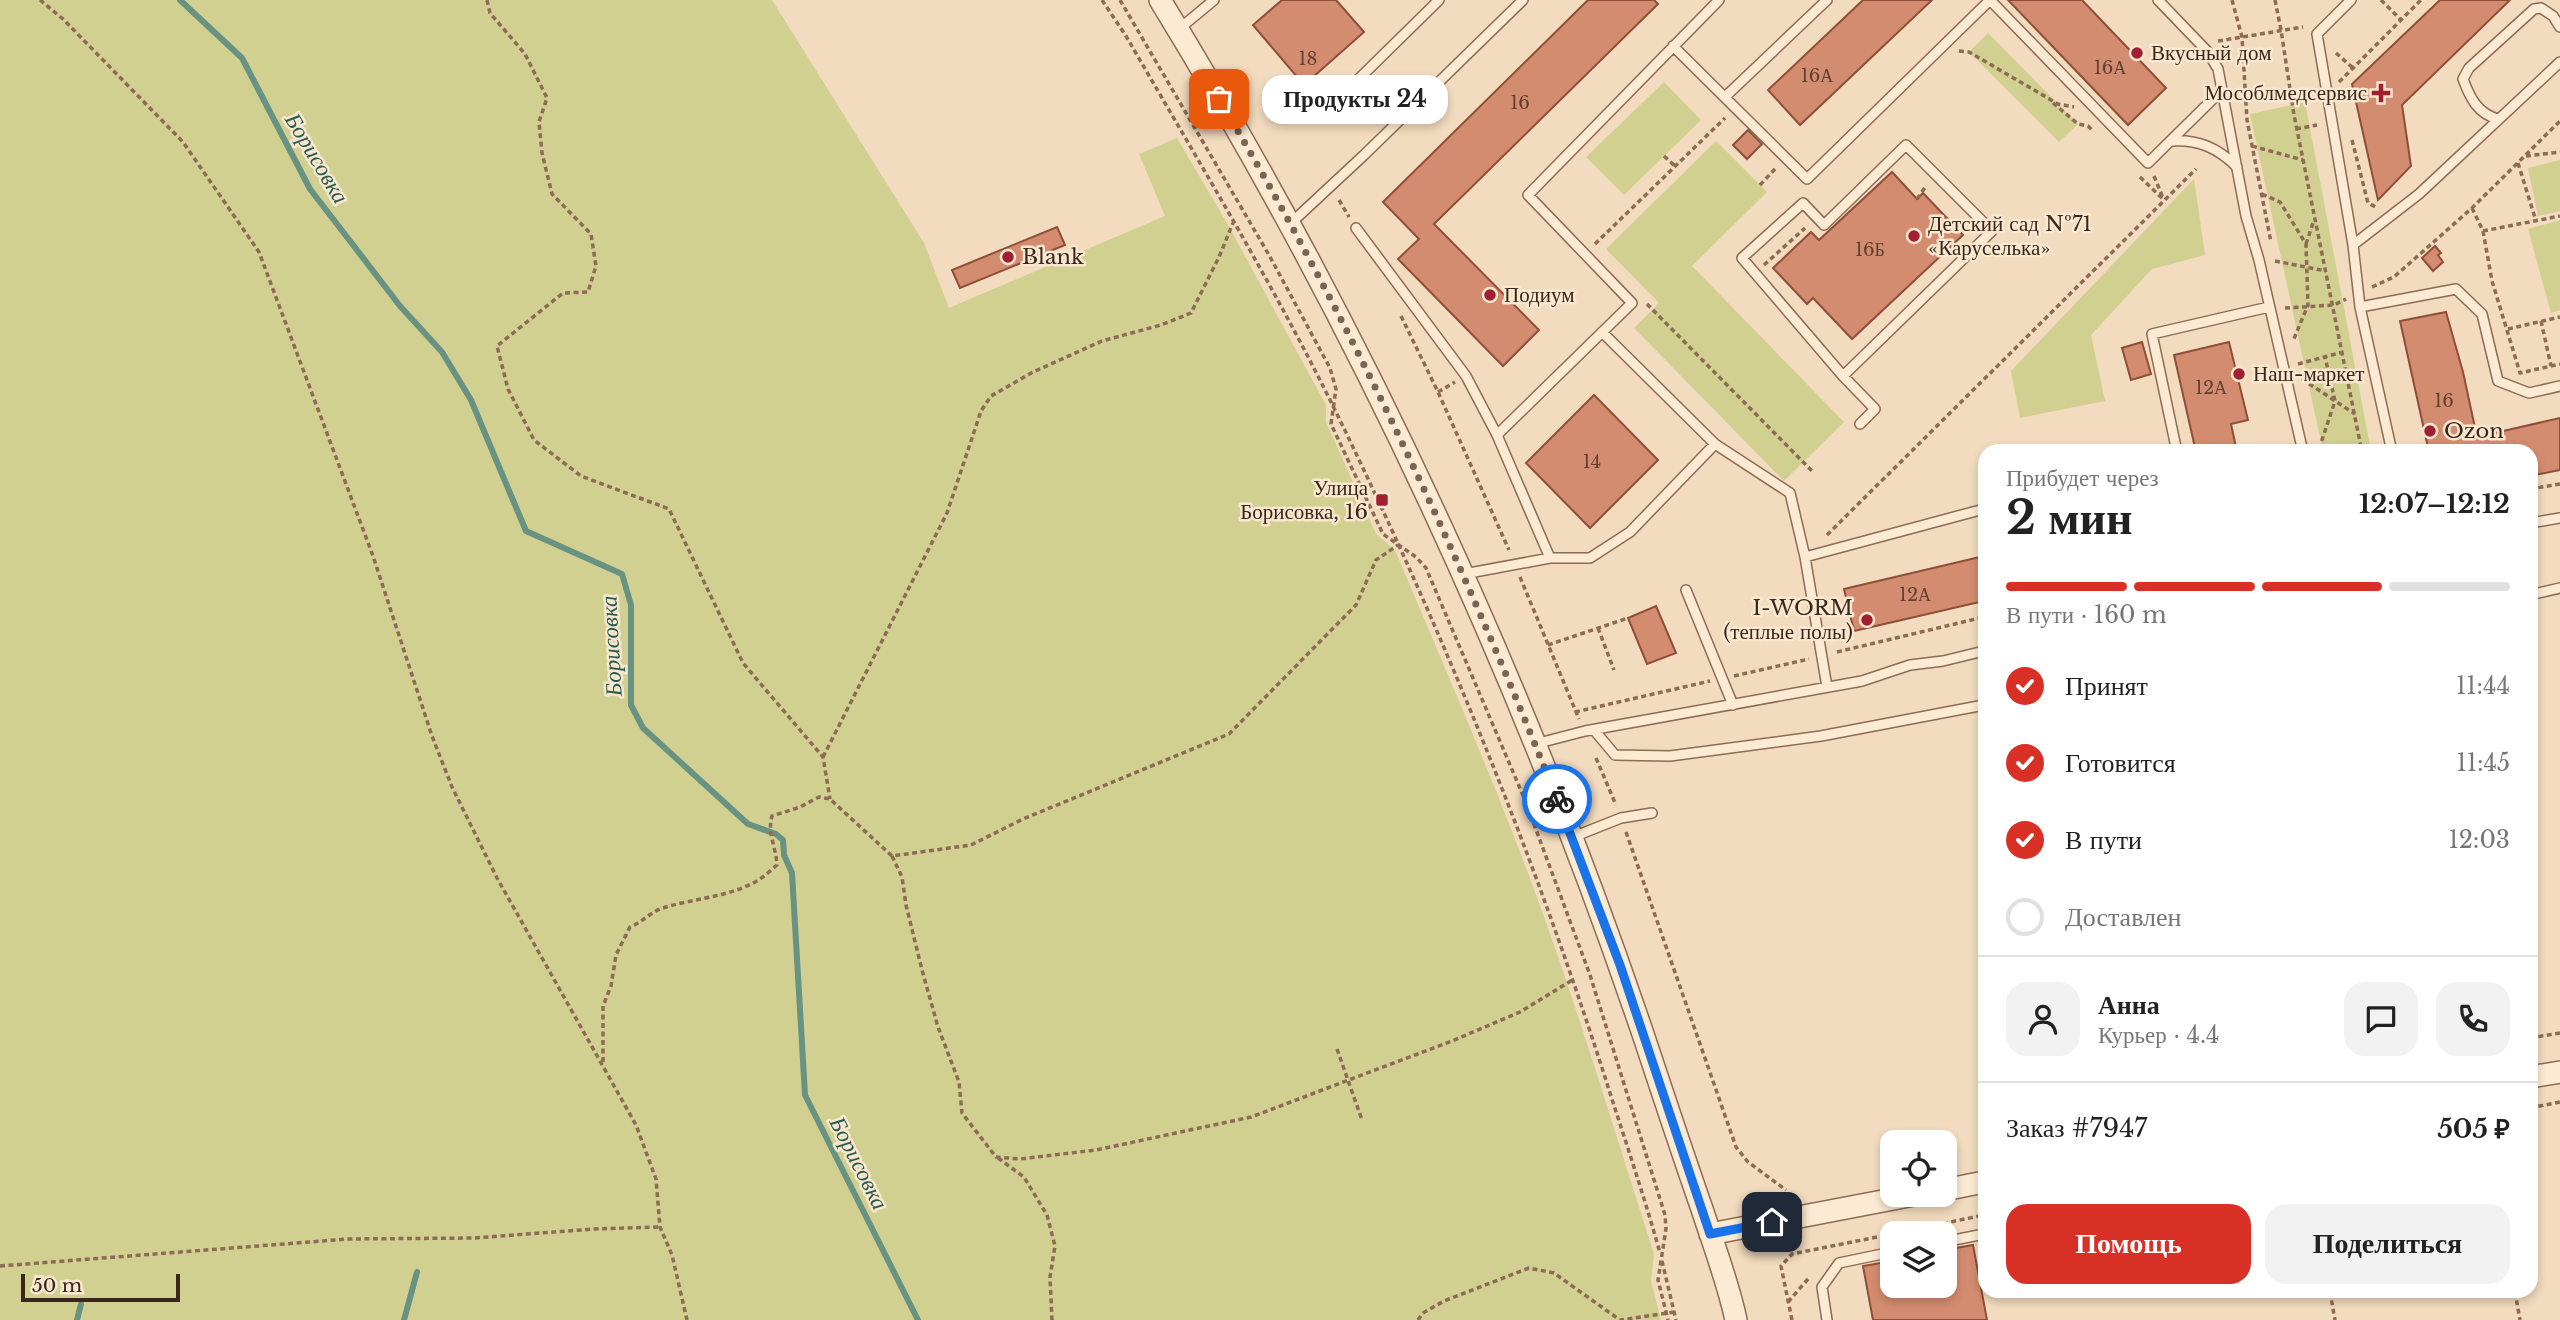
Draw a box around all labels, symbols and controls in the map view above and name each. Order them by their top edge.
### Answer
place label: Вкусный дом [2151,40,2271,66]
marker: Вкусный дом [2129,45,2145,61]
house number: 18 [1299,48,1317,70]
house number: 16А [2094,57,2126,79]
house number: 16А [1801,65,1833,87]
pin [1189,69,1249,129]
callout: Продукты 24 [1261,74,1446,124]
icon: bag [1200,80,1238,118]
place label: Мособлмедсервис [2204,80,2367,106]
text: Продукты 24 [1283,85,1427,113]
marker: Мособлмедсервис [2373,85,2389,101]
house number: 16 [1510,92,1530,114]
water label: Борисовка [279,107,355,208]
place label: Детский сад №71 «Каруселька» [1928,211,2092,261]
marker: Детский сад №71 «Каруселька» [1906,228,1922,244]
house number: 16Б [1855,239,1885,261]
place label: Blank [1022,244,1084,270]
marker: Blank [1000,249,1016,265]
place label: Подиум [1504,282,1575,308]
marker: Подиум [1482,287,1498,303]
place label: Наш-маркет [2253,361,2365,387]
marker: Наш-маркет [2231,366,2247,382]
house number: 12А [2195,377,2227,399]
house number: 16 [2434,390,2454,412]
place label: Ozon [2444,418,2504,444]
marker: Ozon [2422,423,2438,439]
house number: 14 [1583,451,1601,473]
text: Прибудет через [2006,464,2159,492]
place label: Улица Борисовка, 16 [1240,475,1369,525]
text: 12:07–12:12 [2359,488,2510,520]
text: 2 мин [2006,489,2133,546]
marker: Улица Борисовка, 16 [1374,492,1390,508]
house number: 12А [1899,584,1931,606]
water label: Борисовка [594,595,628,698]
place label: I-WORM (теплые полы) [1723,595,1853,645]
text: В пути · 160 m [2006,601,2167,629]
marker: I-WORM (теплые полы) [1859,612,1875,628]
icon: check [2006,667,2044,705]
text: Принят [2065,670,2148,702]
text: 11:44 [2456,672,2510,700]
icon: check [2006,744,2044,782]
text: Готовится [2065,747,2176,779]
text: 11:45 [2456,749,2510,777]
courier [1522,764,1592,834]
icon: bike [1538,780,1576,818]
icon: check [2006,821,2044,859]
text: В пути [2065,824,2142,856]
text: 12:03 [2448,826,2510,854]
text: Доставлен [2065,901,2182,933]
button: person [2006,982,2080,1056]
button: chat [2344,982,2418,1056]
button: phone [2436,982,2510,1056]
text: Анна [2098,989,2160,1021]
text: Курьер · 4.4 [2098,1021,2220,1049]
water label: Борисовка [823,1111,894,1214]
text: Заказ #7947 [2006,1112,2147,1144]
text: 505 ₽ [2437,1113,2510,1145]
map controls [1880,1130,1957,1298]
button: locate [1880,1130,1957,1207]
pin [1742,1192,1802,1252]
icon: home [1753,1203,1791,1241]
button: Помощь [2006,1204,2251,1284]
button: Поделиться [2265,1204,2510,1284]
button: layers [1880,1221,1957,1298]
scale bar [21,1271,180,1303]
text: 50 m [32,1274,82,1297]

